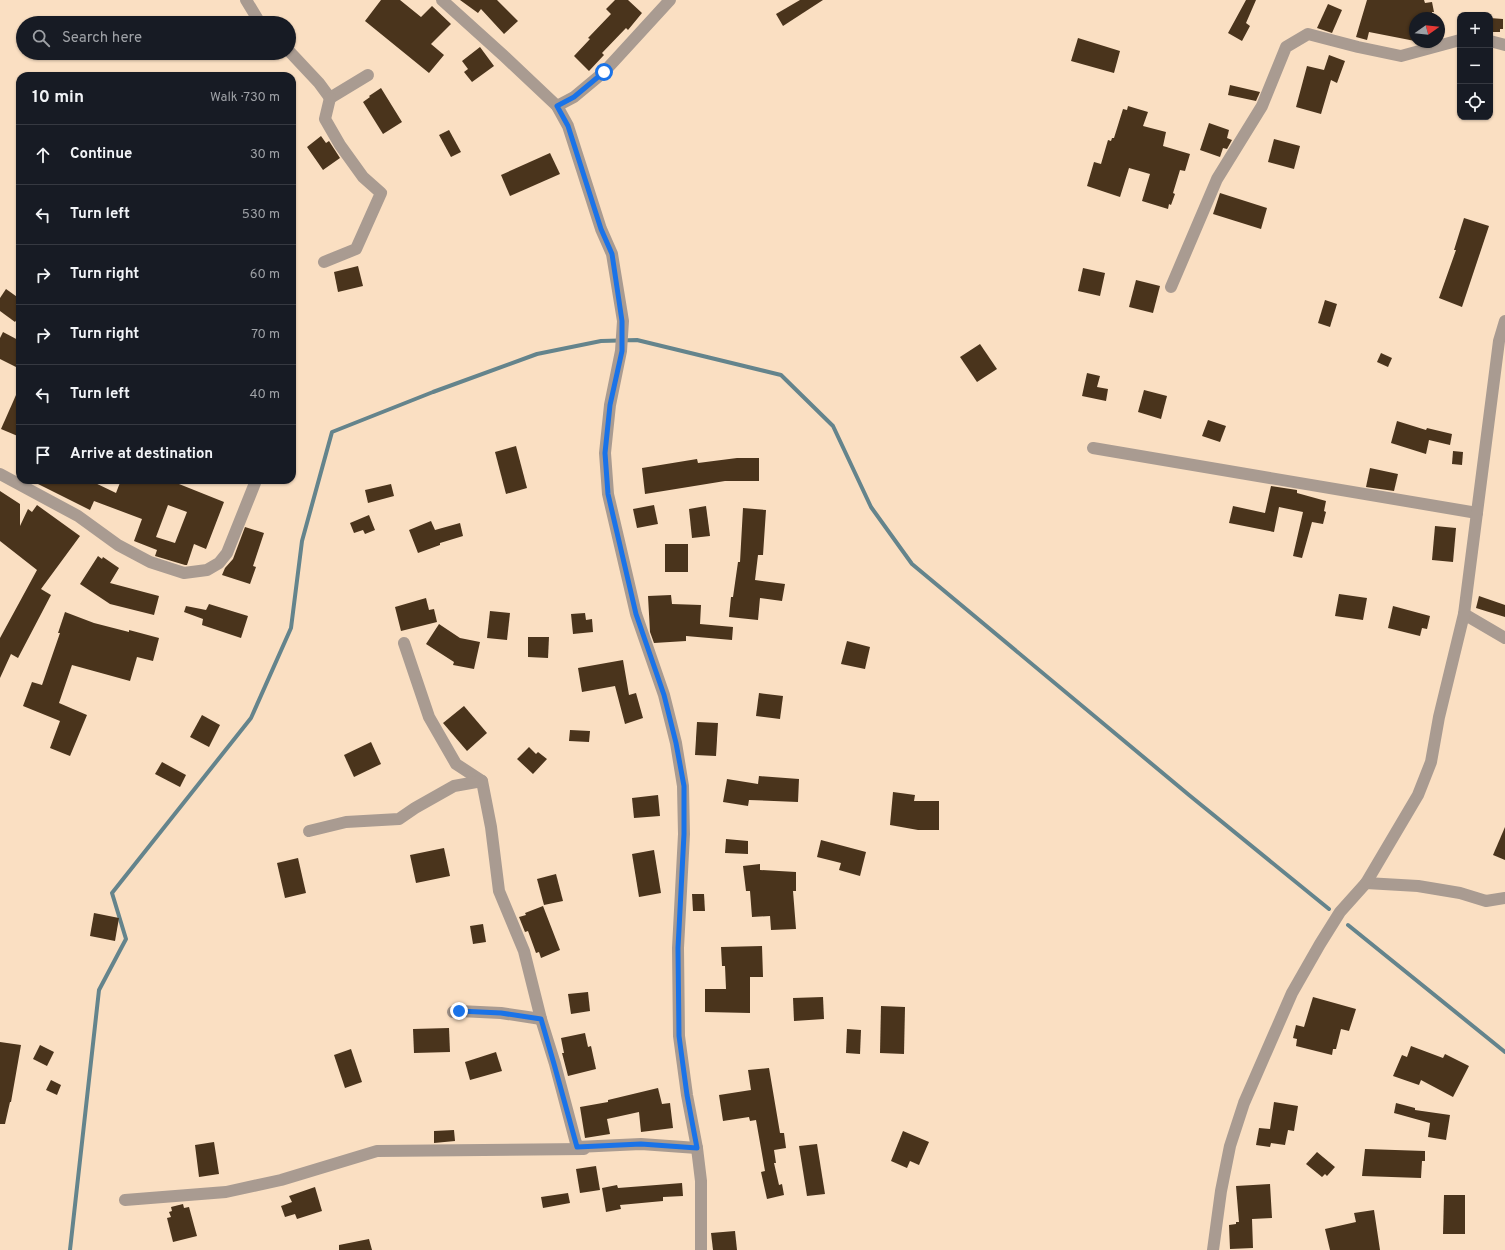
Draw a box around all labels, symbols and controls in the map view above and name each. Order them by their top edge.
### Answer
north arrow [1409,12,1445,48]
map controls [1457,12,1493,120]
button: + [1457,12,1493,48]
search box [16,16,296,60]
icon: search [30,27,52,49]
text: Search here [62,29,142,48]
button: − [1457,48,1493,84]
route start [595,63,613,81]
button: locate [1457,84,1493,120]
text: 10 min [32,87,84,109]
text: Walk · 730 m [210,90,280,106]
icon: ahead [32,144,54,166]
text: Continue [70,145,132,164]
text: 30 m [250,147,280,163]
icon: left [32,204,54,226]
text: Turn left [70,205,130,224]
text: 530 m [242,207,280,223]
icon: right [32,264,54,286]
text: Turn right [70,265,139,284]
text: 60 m [250,267,280,283]
icon: right [32,324,54,346]
text: Turn right [70,325,139,344]
text: 70 m [251,327,280,343]
icon: left [32,384,54,406]
text: Turn left [70,385,130,404]
text: 40 m [250,387,280,403]
icon: arrive [32,444,54,466]
text: Arrive at destination [70,445,213,464]
route end [450,1002,468,1020]

